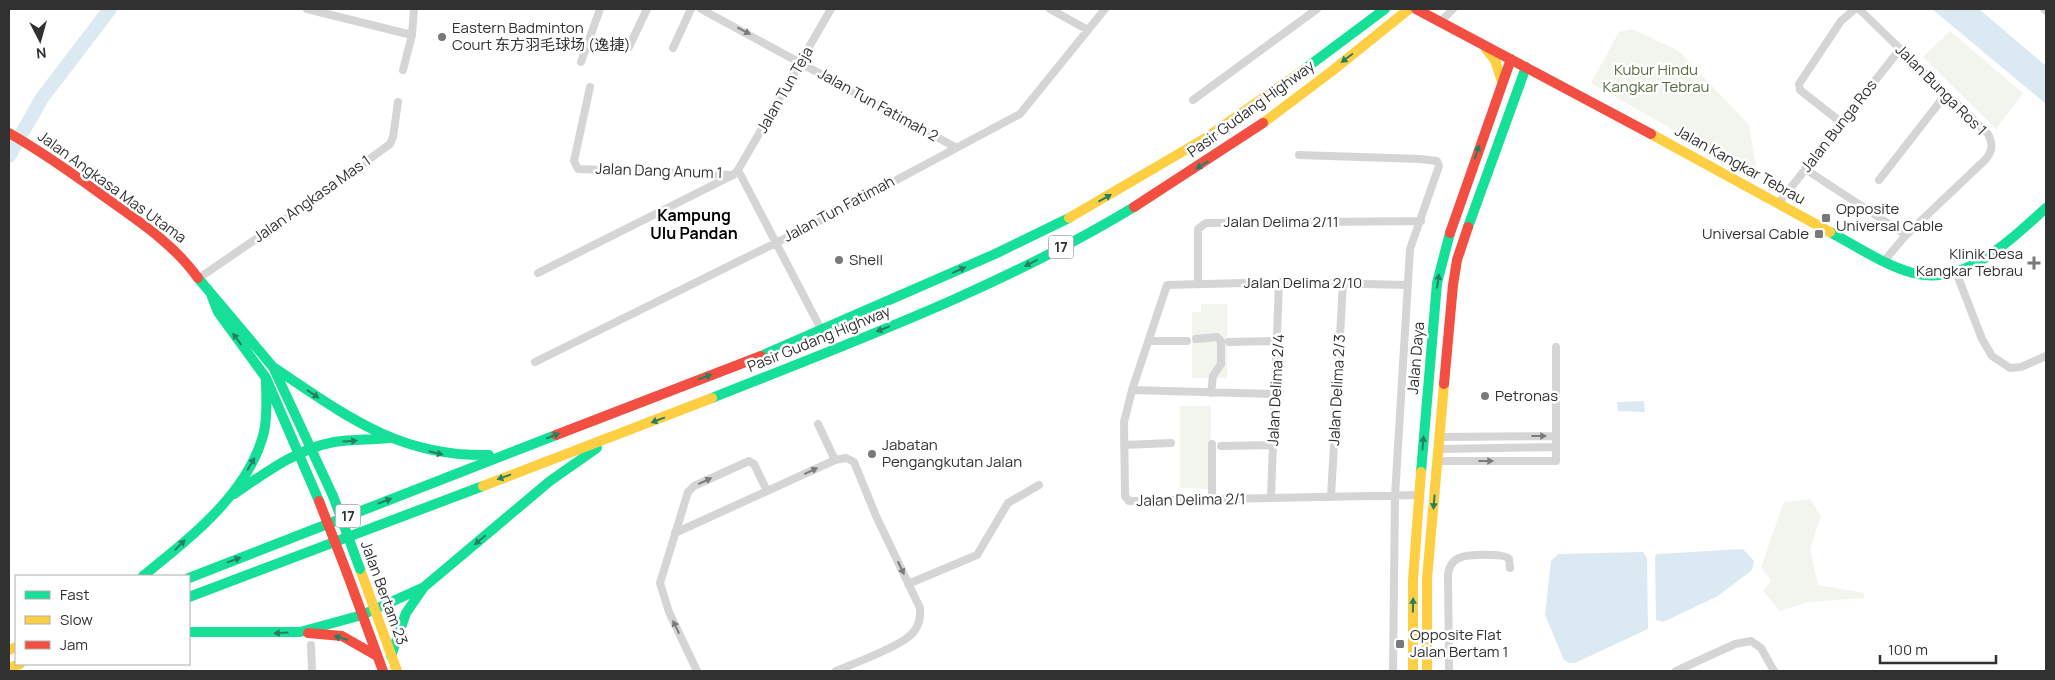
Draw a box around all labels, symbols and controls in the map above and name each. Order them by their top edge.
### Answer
north arrow [15,15,65,65]
place label: Eastern Badminton Court 东方羽毛球场 (逸捷) [452,17,631,55]
one-way arrow [737,27,751,35]
marker: Eastern Badminton Court 东方羽毛球场 (逸捷) [436,31,448,43]
street label: Jalan Bunga Ros 1 [1891,39,1992,140]
text: N [35,43,47,63]
street label: Jalan Tun Teja [751,43,818,137]
one-way arrow [1340,53,1354,63]
street label: Pasir Gudang Highway [1183,55,1319,162]
park label: Kubur Hindu Kangkar Tebrau [1603,59,1709,97]
street label: Jalan Tun Fatimah 2 [814,63,942,146]
street label: Jalan Bunga Ros [1796,75,1882,176]
street label: Jalan Kangkar Tebrau [1671,120,1809,209]
street label: Jalan Angkasa Mas Utama [34,125,191,248]
one-way arrow [1473,144,1481,159]
street label: Jalan Angkasa Mas 1 [249,150,375,247]
street label: Jalan Dang Anum 1 [595,158,723,183]
one-way arrow [1196,160,1209,169]
street label: Jalan Tun Fatimah [779,170,898,247]
one-way arrow [1098,194,1112,202]
place label: Opposite Universal Cable [1836,198,1943,236]
district label: Kampung Ulu Pandan [650,204,738,244]
street label: Jalan Delima 2/11 [1224,211,1339,232]
marker: Opposite Universal Cable [1820,212,1832,224]
place label: Universal Cable [1702,223,1809,244]
marker: Universal Cable [1813,228,1825,240]
road number: 17 [1048,236,1074,258]
place label: Klinik Desa Kangkar Tebrau [1916,243,2023,281]
place label: Shell [849,249,883,270]
marker: Shell [833,254,845,266]
marker: Klinik Desa Kangkar Tebrau [2027,256,2041,270]
one-way arrow [1023,259,1038,267]
one-way arrow [952,266,966,274]
street label: Jalan Delima 2/10 [1244,272,1362,293]
one-way arrow [1434,273,1442,289]
street label: Pasir Gudang Highway [744,300,894,377]
street label: Jalan Daya [1402,321,1429,395]
one-way arrow [875,326,890,334]
one-way arrow [232,332,242,345]
street label: Jalan Delima 2/4 [1262,333,1289,447]
street label: Jalan Delima 2/3 [1323,334,1350,446]
one-way arrow [697,373,712,381]
place label: Petronas [1495,385,1558,406]
one-way arrow [306,389,320,398]
marker: Petronas [1479,390,1491,402]
one-way arrow [651,416,665,424]
one-way arrow [546,432,561,440]
one-way arrow [1531,432,1547,440]
place label: Jabatan Pengangkutan Jalan [882,434,1022,472]
one-way arrow [1420,435,1428,451]
one-way arrow [343,437,359,445]
marker: Jabatan Pengangkutan Jalan [866,448,878,460]
one-way arrow [429,449,444,457]
one-way arrow [247,457,256,470]
one-way arrow [1478,457,1494,465]
one-way arrow [804,466,818,474]
one-way arrow [496,473,511,481]
one-way arrow [697,476,712,485]
street label: Jalan Delima 2/1 [1136,488,1246,511]
one-way arrow [1430,494,1438,510]
one-way arrow [378,497,393,504]
road number: 17 [336,504,360,528]
one-way arrow [473,535,486,546]
street label: Jalan Bertam 23 [356,538,413,648]
one-way arrow [174,539,186,551]
one-way arrow [227,556,241,564]
one-way arrow [897,561,905,575]
legend [15,575,190,665]
text: Fast [60,584,89,605]
one-way arrow [1409,597,1417,613]
text: Slow [60,609,93,630]
one-way arrow [672,620,680,634]
place label: Opposite Flat Jalan Bertam 1 [1410,624,1508,662]
one-way arrow [272,629,288,637]
scale bar [1880,632,1996,664]
one-way arrow [333,633,348,641]
text: Jam [60,634,88,655]
marker: Opposite Flat Jalan Bertam 1 [1394,638,1406,650]
text: 100 m [1888,639,1928,660]

